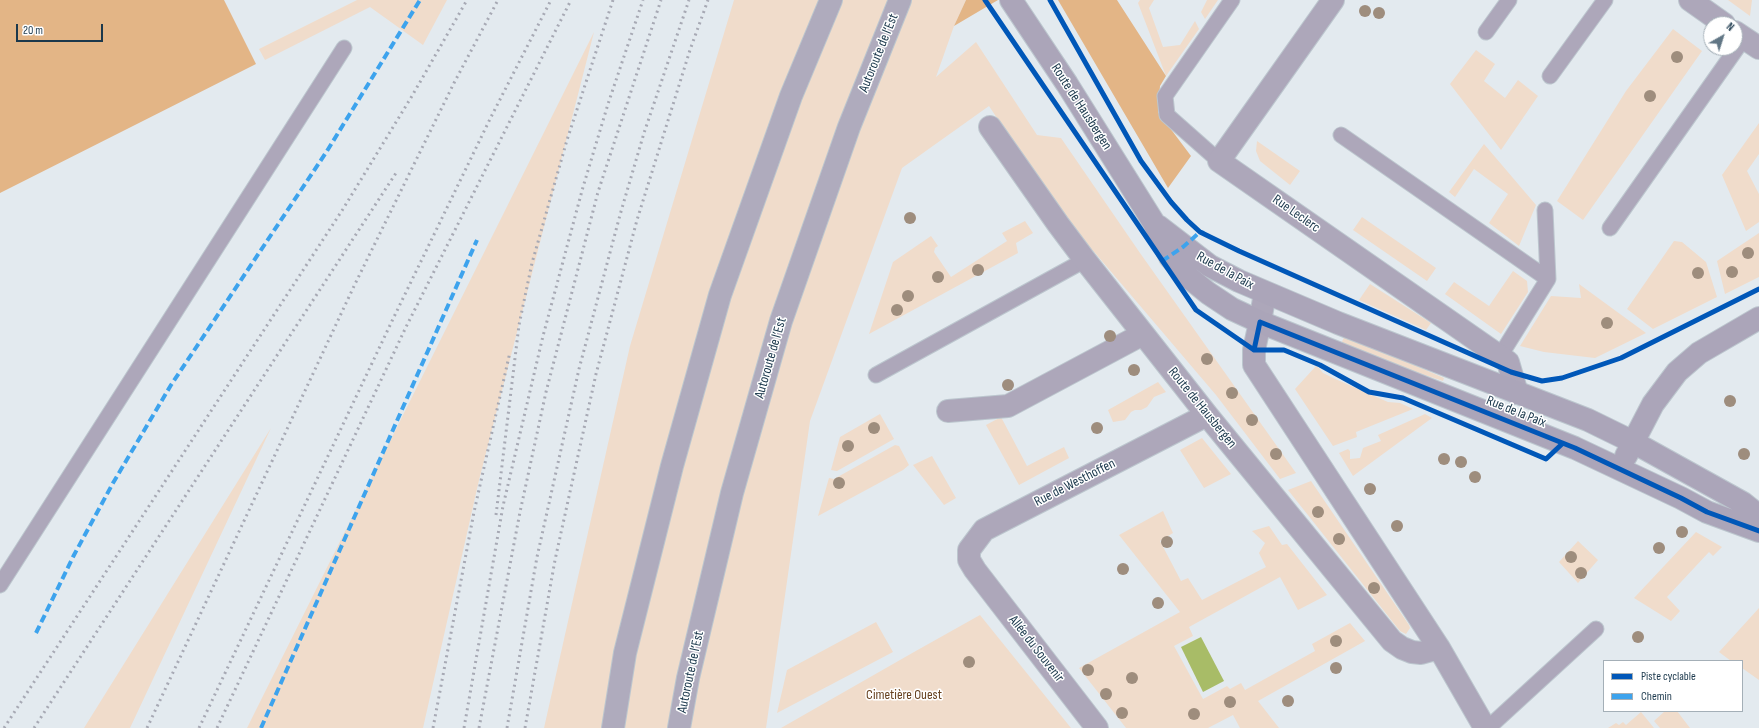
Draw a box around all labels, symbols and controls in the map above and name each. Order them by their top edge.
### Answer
street label: Autoroute de l’Est [856,11,902,95]
scale bar [18,16,105,42]
north arrow [1703,16,1743,56]
text: N [1724,20,1737,34]
text: 20 m [23,23,43,38]
street label: Route de Hausbergen [1047,61,1115,153]
street label: Rue Leclerc [1269,192,1323,236]
street label: Rue de la Paix [1193,248,1257,294]
street label: Autoroute de l’Est [751,316,791,400]
street label: Route de Hausbergen [1164,364,1240,452]
street label: Rue de la Paix [1484,392,1548,432]
street label: Rue de Westhoffen [1032,455,1118,511]
street label: Allée du Souvenir [1005,612,1067,686]
street label: Autoroute de l’Est [674,630,708,714]
legend [1603,660,1743,712]
text: Piste cyclable [1641,669,1696,684]
park label: Cimetière Ouest [866,687,942,703]
text: Chemin [1641,689,1672,704]

